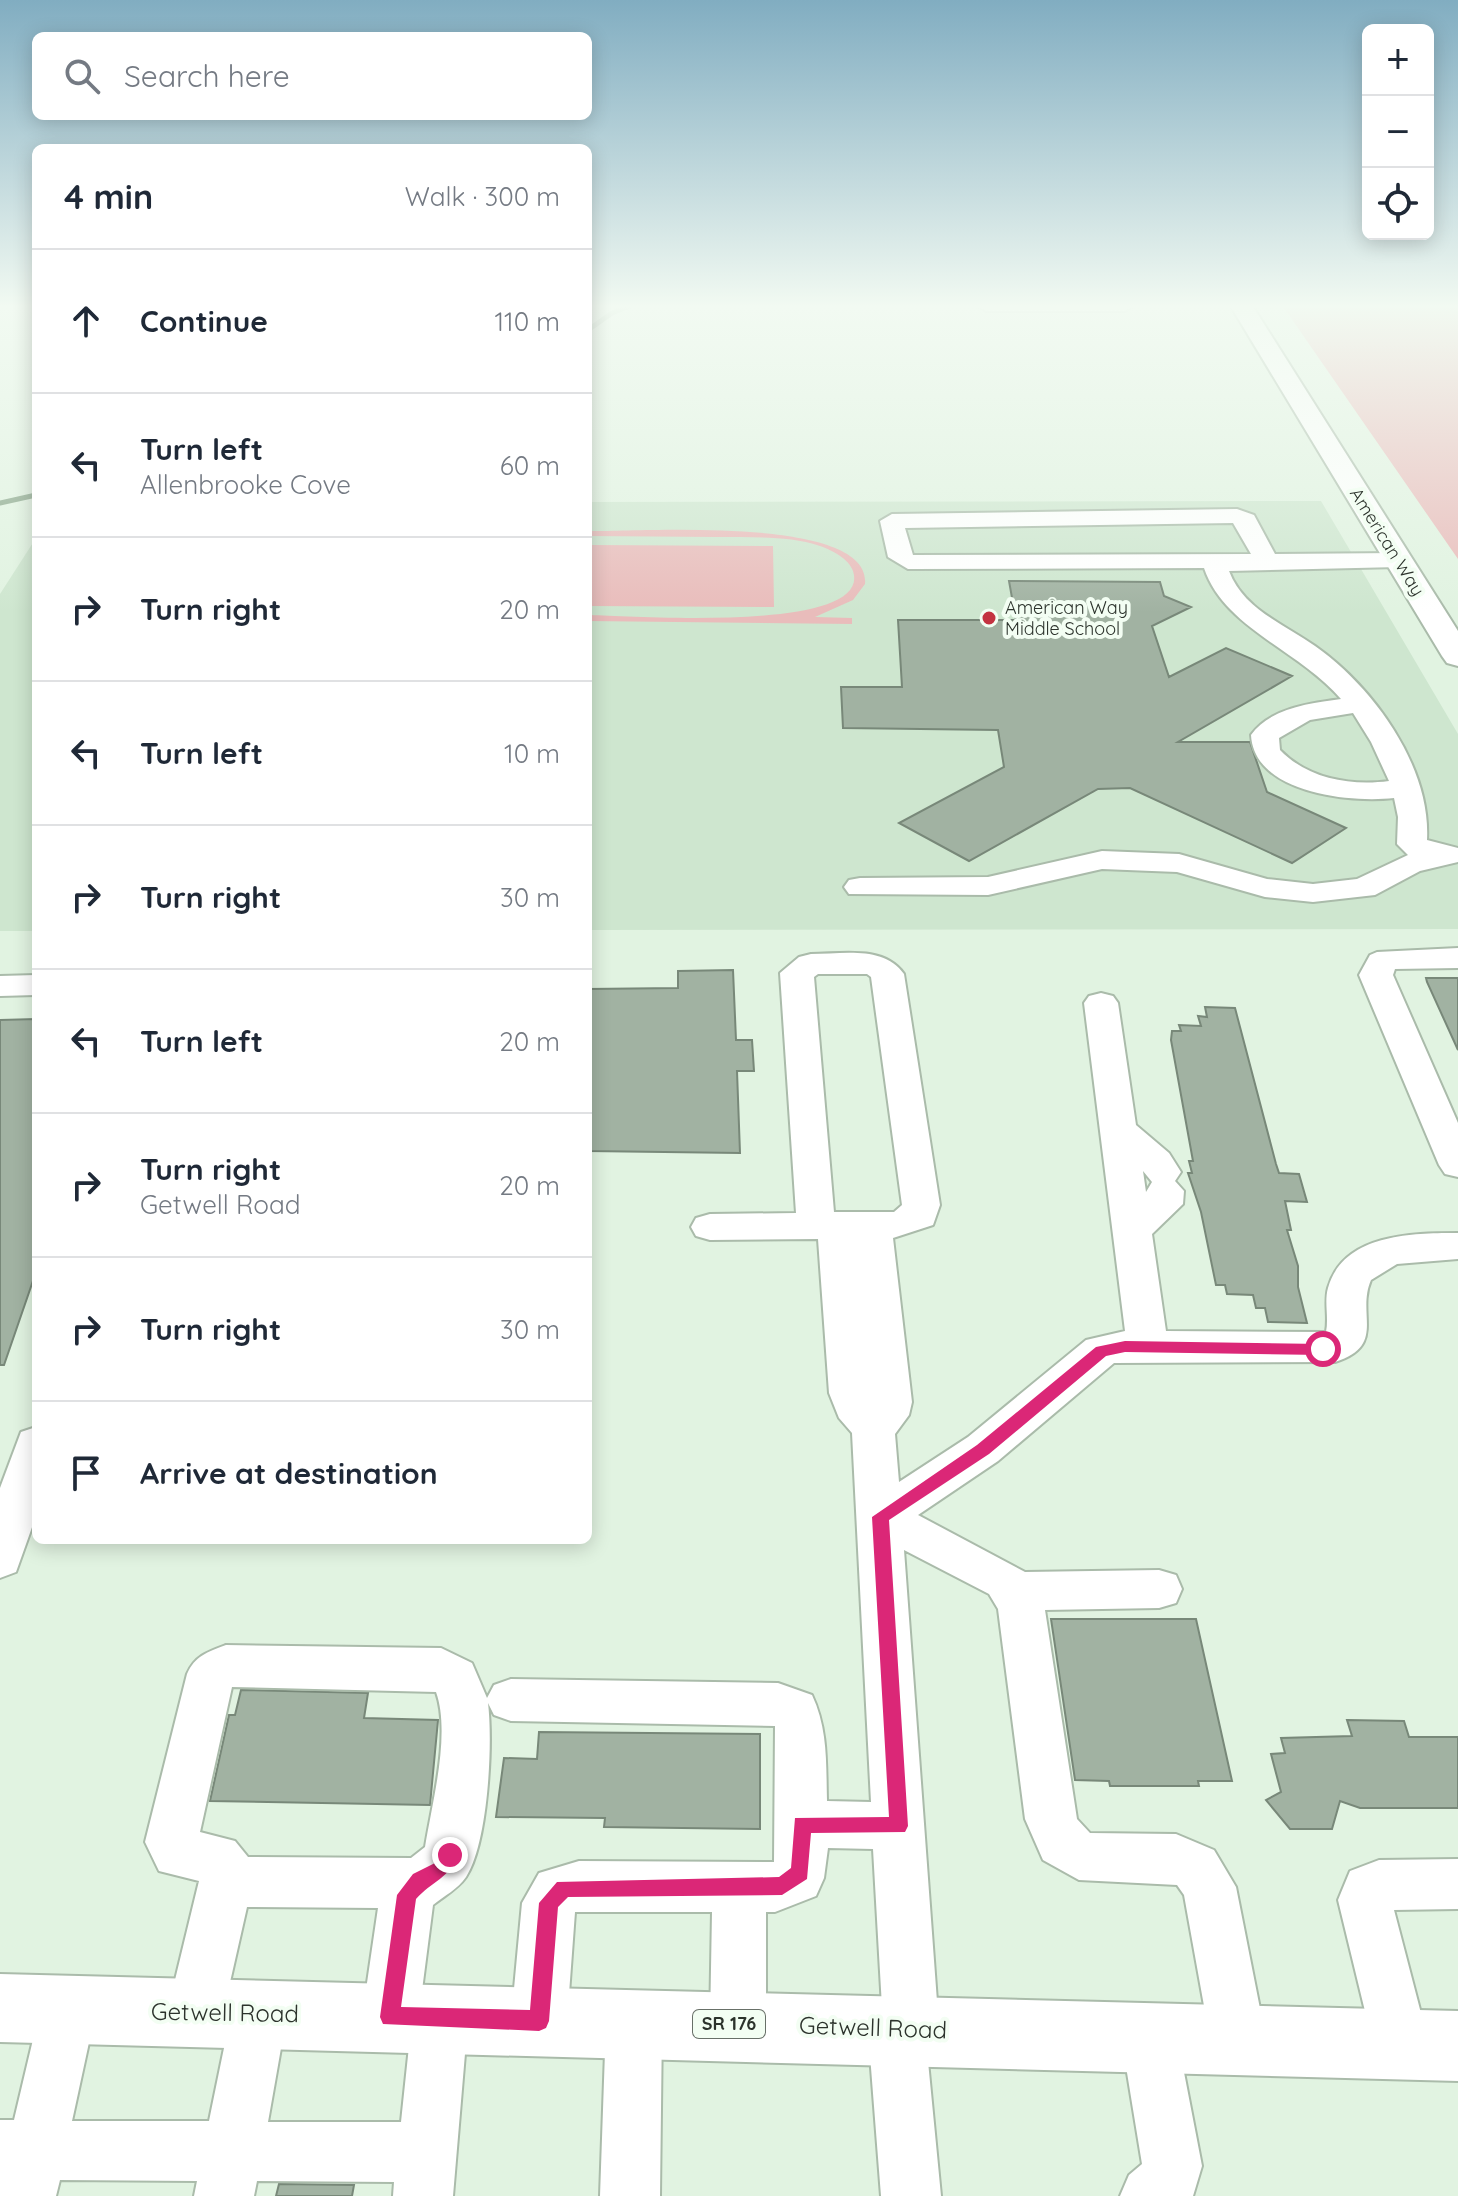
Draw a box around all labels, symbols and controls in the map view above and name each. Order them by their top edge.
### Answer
map controls [1362,24,1434,240]
button: + [1362,24,1434,96]
search box [32,32,592,120]
icon: search [60,54,104,98]
text: Search here [124,57,290,95]
button: − [1362,96,1434,168]
button: locate [1362,168,1434,240]
text: 4 min [64,175,153,218]
text: Walk · 300 m [405,180,560,213]
icon: ahead [64,299,108,343]
text: Continue [140,302,268,340]
text: 110 m [494,305,560,338]
text: Turn left [140,430,263,468]
icon: left [64,443,108,487]
text: 60 m [500,449,560,482]
text: Allenbrooke Cove [140,468,351,501]
street label: American Way [1345,484,1430,600]
icon: right [64,587,108,631]
text: Turn right [140,590,281,628]
text: 20 m [499,593,560,626]
place label: American Way Middle School [1005,596,1128,640]
marker: American Way Middle School [980,609,998,627]
icon: left [64,731,108,775]
text: Turn left [140,734,263,772]
text: 10 m [504,737,560,770]
icon: right [64,875,108,919]
text: Turn right [140,878,281,916]
text: 30 m [500,881,560,914]
icon: left [64,1019,108,1063]
text: Turn left [140,1022,263,1060]
text: 20 m [499,1025,560,1058]
text: Turn right [140,1150,281,1188]
icon: right [64,1163,108,1207]
text: 20 m [499,1169,560,1202]
text: Getwell Road [140,1188,300,1221]
icon: right [64,1307,108,1351]
text: Turn right [140,1310,281,1348]
text: 30 m [500,1313,560,1346]
route start [1305,1331,1341,1367]
icon: arrive [64,1451,108,1495]
text: Arrive at destination [140,1454,438,1492]
route end [432,1837,468,1873]
street label: Getwell Road [151,1996,299,2028]
street label: Getwell Road [799,2009,948,2045]
road number: SR 176 [693,2010,765,2038]

